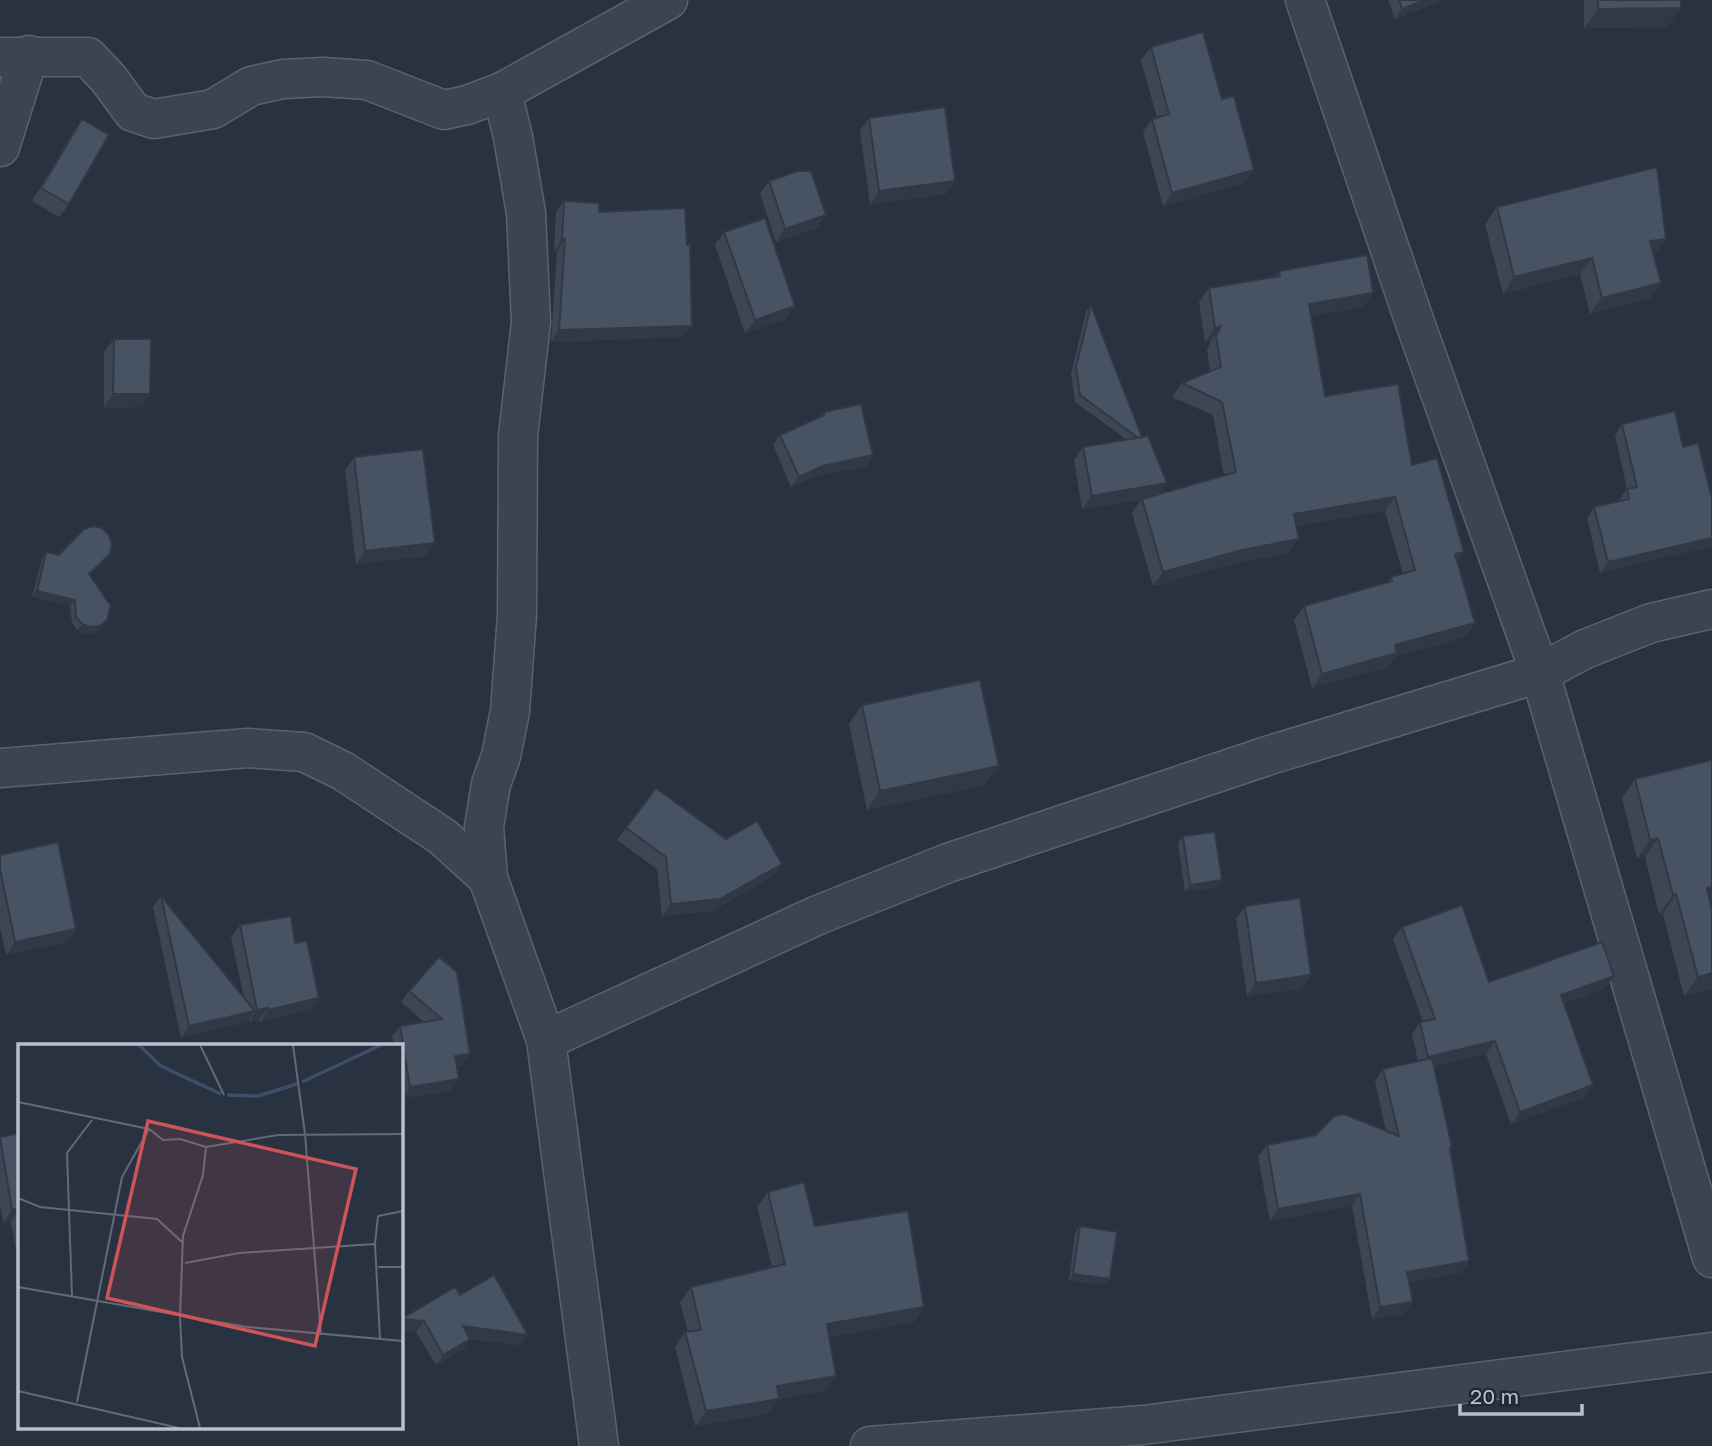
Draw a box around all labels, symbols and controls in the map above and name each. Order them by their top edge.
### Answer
inset map [18,1044,402,1428]
scale bar [1460,1372,1582,1416]
text: 20 m [1470,1383,1519,1409]

